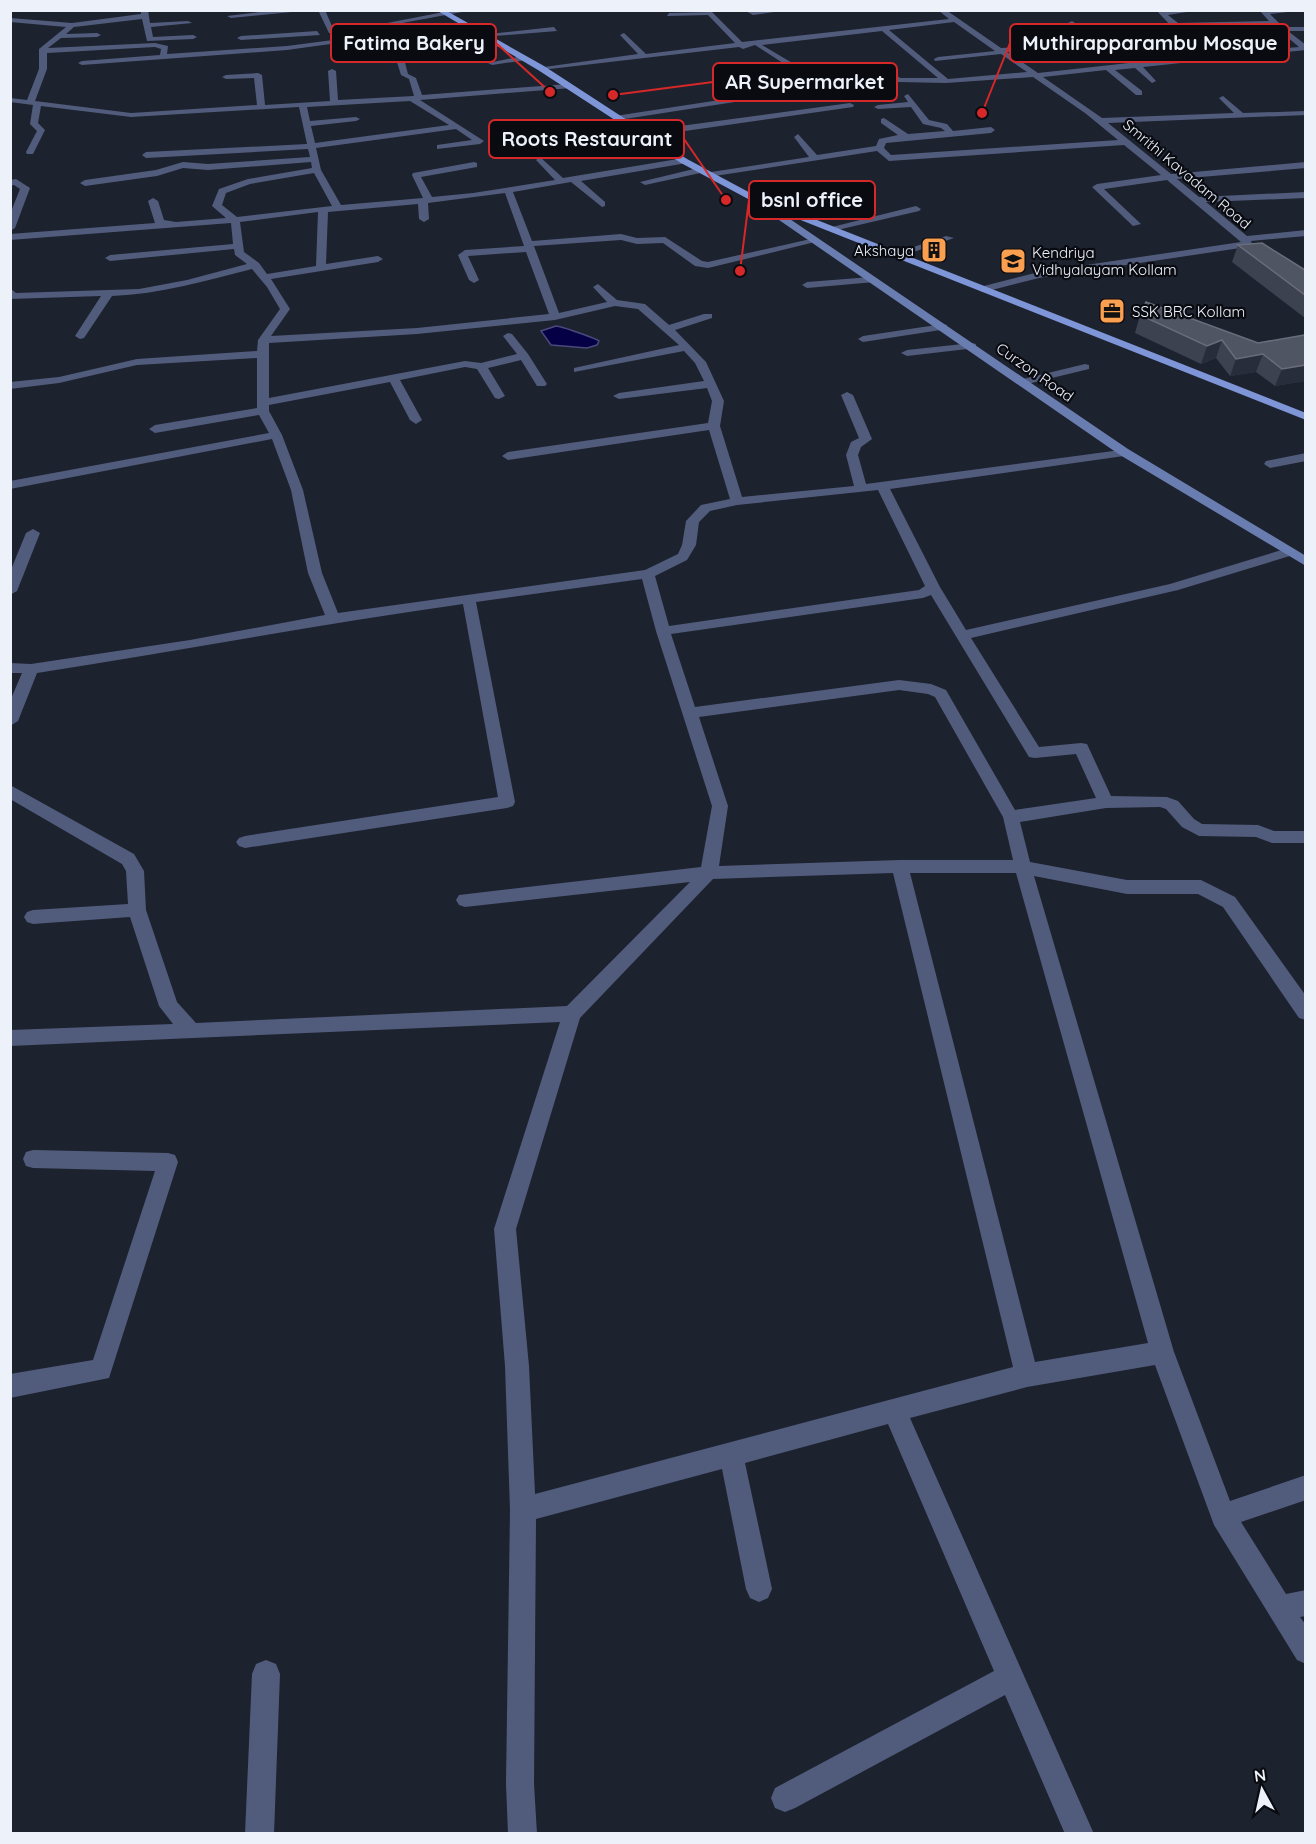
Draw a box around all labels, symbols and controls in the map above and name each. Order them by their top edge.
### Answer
callout: Fatima Bakery [331,24,496,62]
callout: Muthirapparambu Mosque [1010,24,1289,62]
text: Fatima Bakery [343,30,485,55]
text: Muthirapparambu Mosque [1022,30,1278,55]
callout: AR Supermarket [713,63,897,101]
text: AR Supermarket [725,69,885,94]
street label: Smrithi Kavadam Road [1119,115,1255,233]
callout: Roots Restaurant [489,120,684,158]
text: Roots Restaurant [502,126,672,151]
callout: bsnl office [749,181,875,219]
text: bsnl office [761,187,863,212]
building icon: Akshaya [919,235,949,265]
place label: Akshaya [854,241,914,260]
place label: Kendriya Vidhyalayam Kollam [1032,243,1177,279]
school or university icon: Kendriya Vidhyalayam Kollam [998,246,1028,276]
office icon: SSK BRC Kollam [1097,296,1127,326]
place label: SSK BRC Kollam [1132,302,1245,321]
street label: Curzon Road [993,338,1077,406]
north arrow [1232,1760,1292,1820]
text: N [1253,1764,1267,1786]

